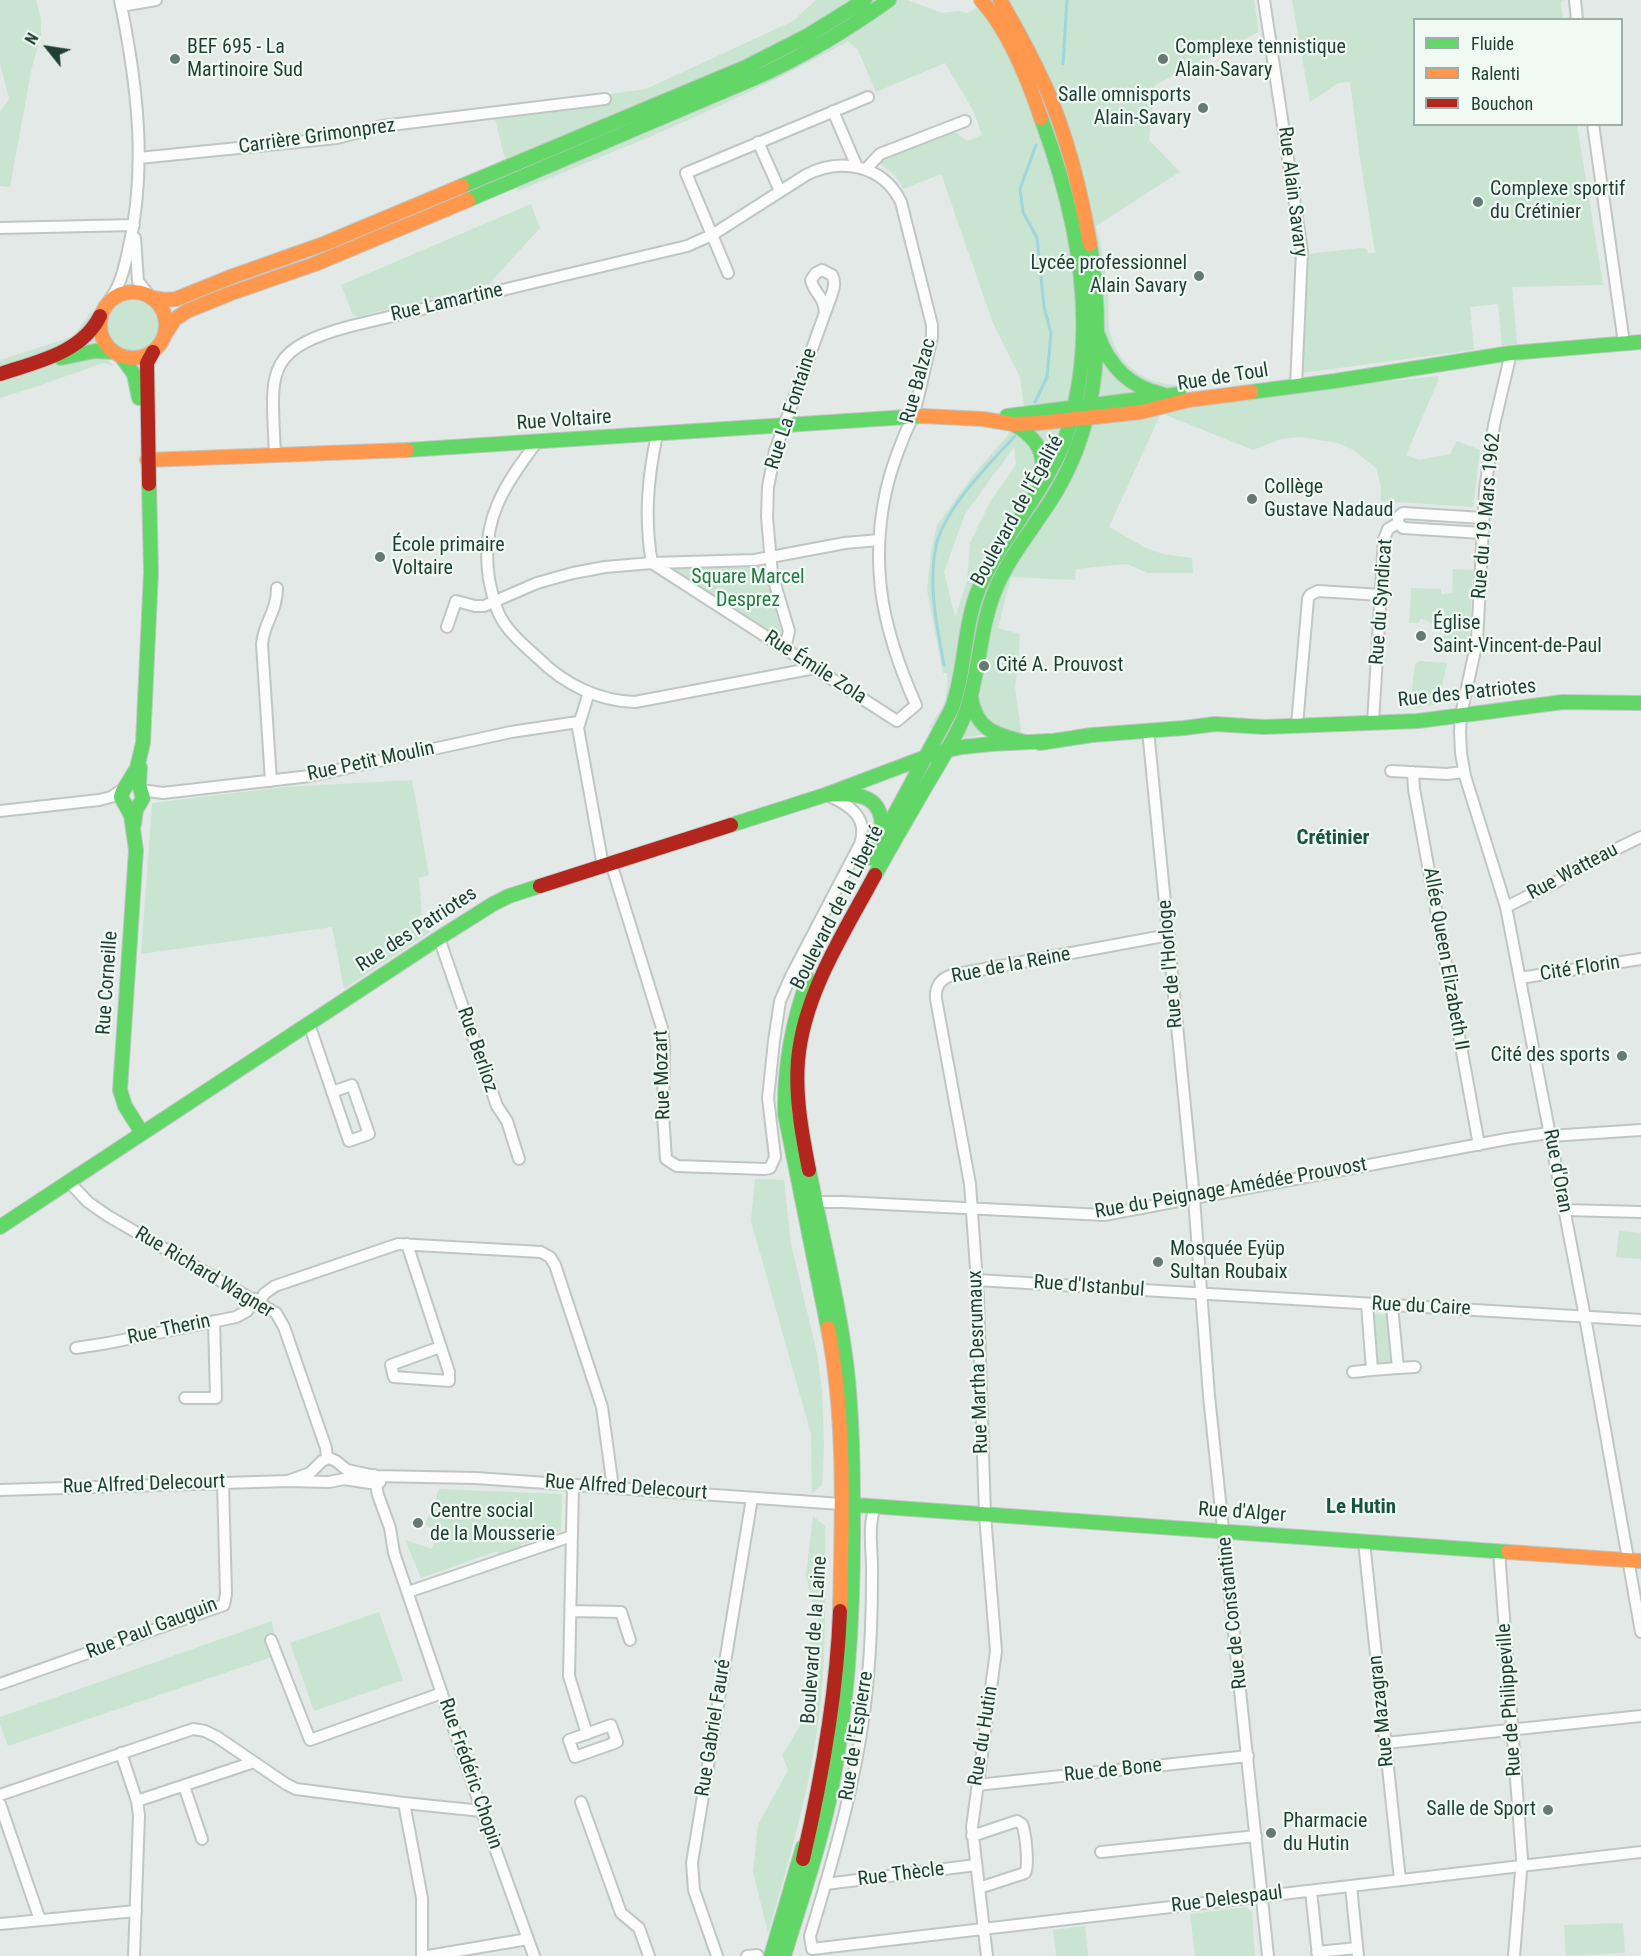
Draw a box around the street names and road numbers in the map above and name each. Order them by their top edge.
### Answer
street label: Carrière Grimonprez [237,114,397,160]
street label: Rue Alain Savary [1272,125,1312,259]
street label: Rue Lamartine [389,278,505,328]
street label: Rue Balzac [896,336,942,426]
street label: Rue La Fontaine [761,345,823,473]
street label: Rue de Toul [1176,359,1270,397]
street label: Rue Voltaire [516,406,612,436]
street label: Boulevard de l'Égalité [967,431,1069,591]
street label: Rue du 19 Mars 1962 [1468,432,1506,600]
street label: Rue du Syndicat [1366,538,1398,666]
street label: Rue Émile Zola [759,626,871,710]
street label: Rue des Patriotes [1397,675,1537,713]
street label: Rue Petit Moulin [305,737,437,787]
street label: Boulevard de la Liberté [786,822,890,994]
street label: Rue Watteau [1524,838,1622,906]
street label: Allée Queen Elizabeth II [1417,865,1473,1053]
street label: Rue des Patriotes [352,882,482,978]
street label: Rue de l'Horloge [1153,899,1189,1029]
street label: Rue Corneille [92,930,124,1036]
street label: Rue de la Reine [950,943,1072,989]
street label: Cité Florin [1538,951,1622,987]
street label: Rue Berlioz [451,1004,503,1096]
street label: Rue Mozart [649,1030,677,1120]
street label: Rue d'Oran [1537,1127,1577,1215]
street label: Rue du Peignage Amédée Prouvost [1093,1153,1369,1225]
street label: Rue Richard Wagner [130,1222,278,1324]
street label: Rue Martha Desrumaux [964,1270,994,1454]
street label: Rue d'Istanbul [1033,1271,1145,1303]
street label: Rue du Caire [1371,1292,1471,1322]
street label: Rue Therin [125,1310,213,1350]
street label: Rue Alfred Delecourt [62,1470,226,1500]
street label: Rue Alfred Delecourt [544,1470,708,1506]
street label: Rue d'Alger [1197,1498,1287,1528]
street label: Rue de Constantine [1213,1536,1253,1690]
street label: Boulevard de la Laine [797,1555,833,1725]
street label: Rue Paul Gauguin [83,1593,221,1665]
street label: Rue de Philippeville [1493,1623,1527,1777]
street label: Rue Mazagran [1364,1654,1400,1768]
street label: Rue Gabriel Fauré [691,1658,737,1798]
street label: Rue de l'Espierre [835,1670,879,1802]
street label: Rue du Hutin [964,1684,1004,1788]
street label: Rue Frédéric Chopin [433,1695,507,1853]
street label: Rue de Bone [1063,1754,1163,1788]
street label: Rue Thècle [856,1858,946,1892]
street label: Rue Delespaul [1170,1881,1284,1919]

